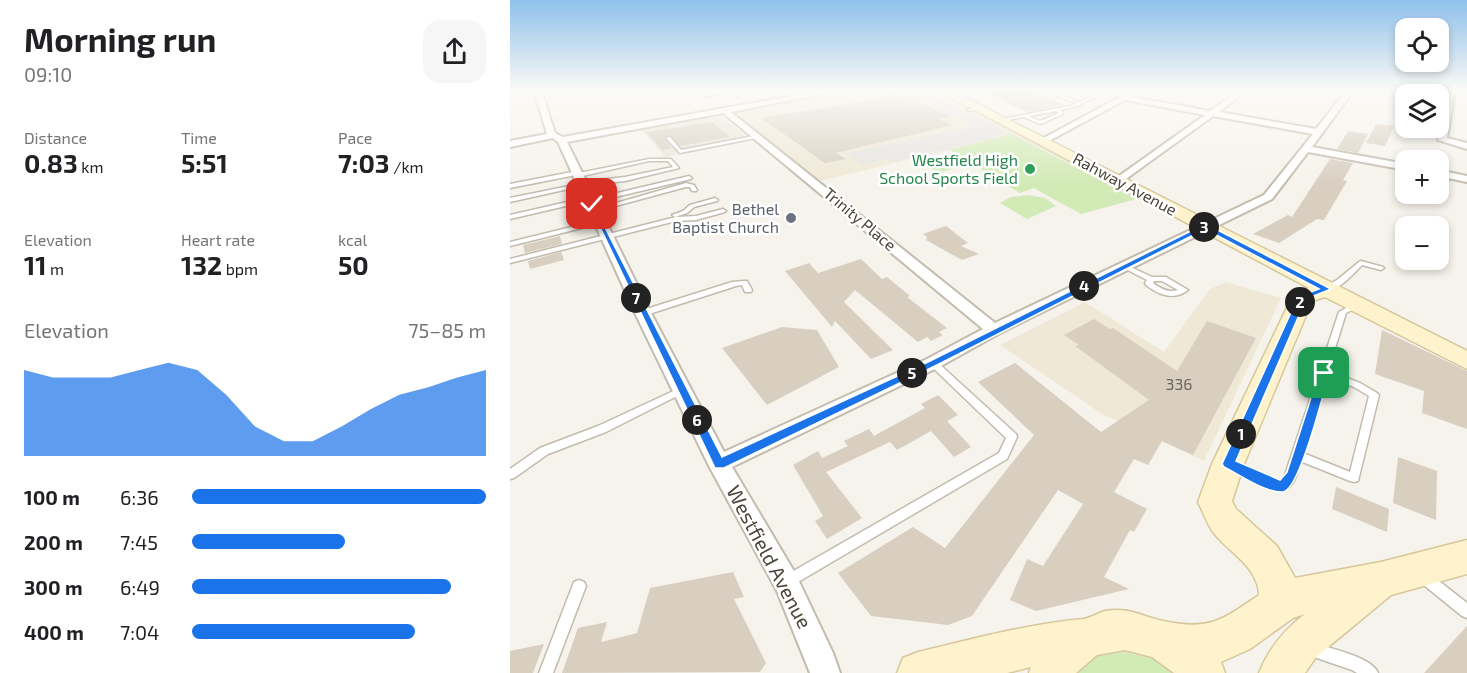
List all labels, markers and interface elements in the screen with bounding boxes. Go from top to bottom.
map controls [1395,18,1449,270]
button: locate [1395,18,1449,72]
text: Morning run [24,19,216,59]
button: share [423,20,486,83]
text: 09:10 [24,62,72,86]
button: layers [1395,84,1449,138]
text: Distance [24,128,87,147]
text: Time [181,128,217,147]
text: Pace [338,128,372,147]
text: 0.83 [24,147,78,178]
text: 5:51 [181,147,228,178]
text: 7:03 [338,147,390,178]
street label: Rahway Avenue [1070,148,1180,219]
place label: Westfield High School Sports Field [879,150,1018,187]
button: + [1395,150,1449,204]
text: km [78,157,103,176]
text: /km [390,157,424,176]
marker: Westfield High School Sports Field [1023,162,1037,176]
pin [566,178,617,229]
street label: Trinity Place [820,183,900,254]
icon: check [575,187,608,220]
place label: Bethel Baptist Church [672,199,779,236]
marker: Bethel Baptist Church [784,211,798,225]
pin: 3 [1189,212,1219,242]
button: − [1395,216,1449,270]
text: 3 [1199,217,1209,236]
text: Elevation [24,230,92,249]
text: Heart rate [181,230,255,249]
text: kcal [338,230,367,249]
text: 11 [24,249,46,280]
text: 132 [181,249,222,280]
text: 50 [338,249,369,280]
text: m [46,259,64,278]
text: bpm [222,259,258,278]
pin: 4 [1069,271,1099,301]
text: 4 [1079,276,1089,295]
pin: 7 [621,283,651,313]
pin: 2 [1285,287,1315,317]
text: 7 [632,288,640,307]
text: 2 [1295,292,1305,311]
text: Elevation [24,318,109,342]
text: 75–85 m [408,318,486,342]
pin [1298,347,1349,398]
icon: arrive [1307,356,1340,389]
pin: 5 [897,358,927,388]
text: 5 [908,363,916,382]
house number: 336 [1166,374,1192,393]
pin: 6 [682,405,712,435]
text: 6 [692,410,702,429]
pin: 1 [1226,419,1256,449]
text: 1 [1238,424,1244,443]
street label: Westfield Avenue [722,481,818,632]
text: 100 m [24,485,80,509]
text: 6:36 [120,485,159,509]
text: 200 m [24,530,83,554]
text: 7:45 [120,530,158,554]
text: 300 m [24,575,83,599]
text: 6:49 [120,575,160,599]
text: 400 m [24,620,84,644]
text: 7:04 [120,620,159,644]

